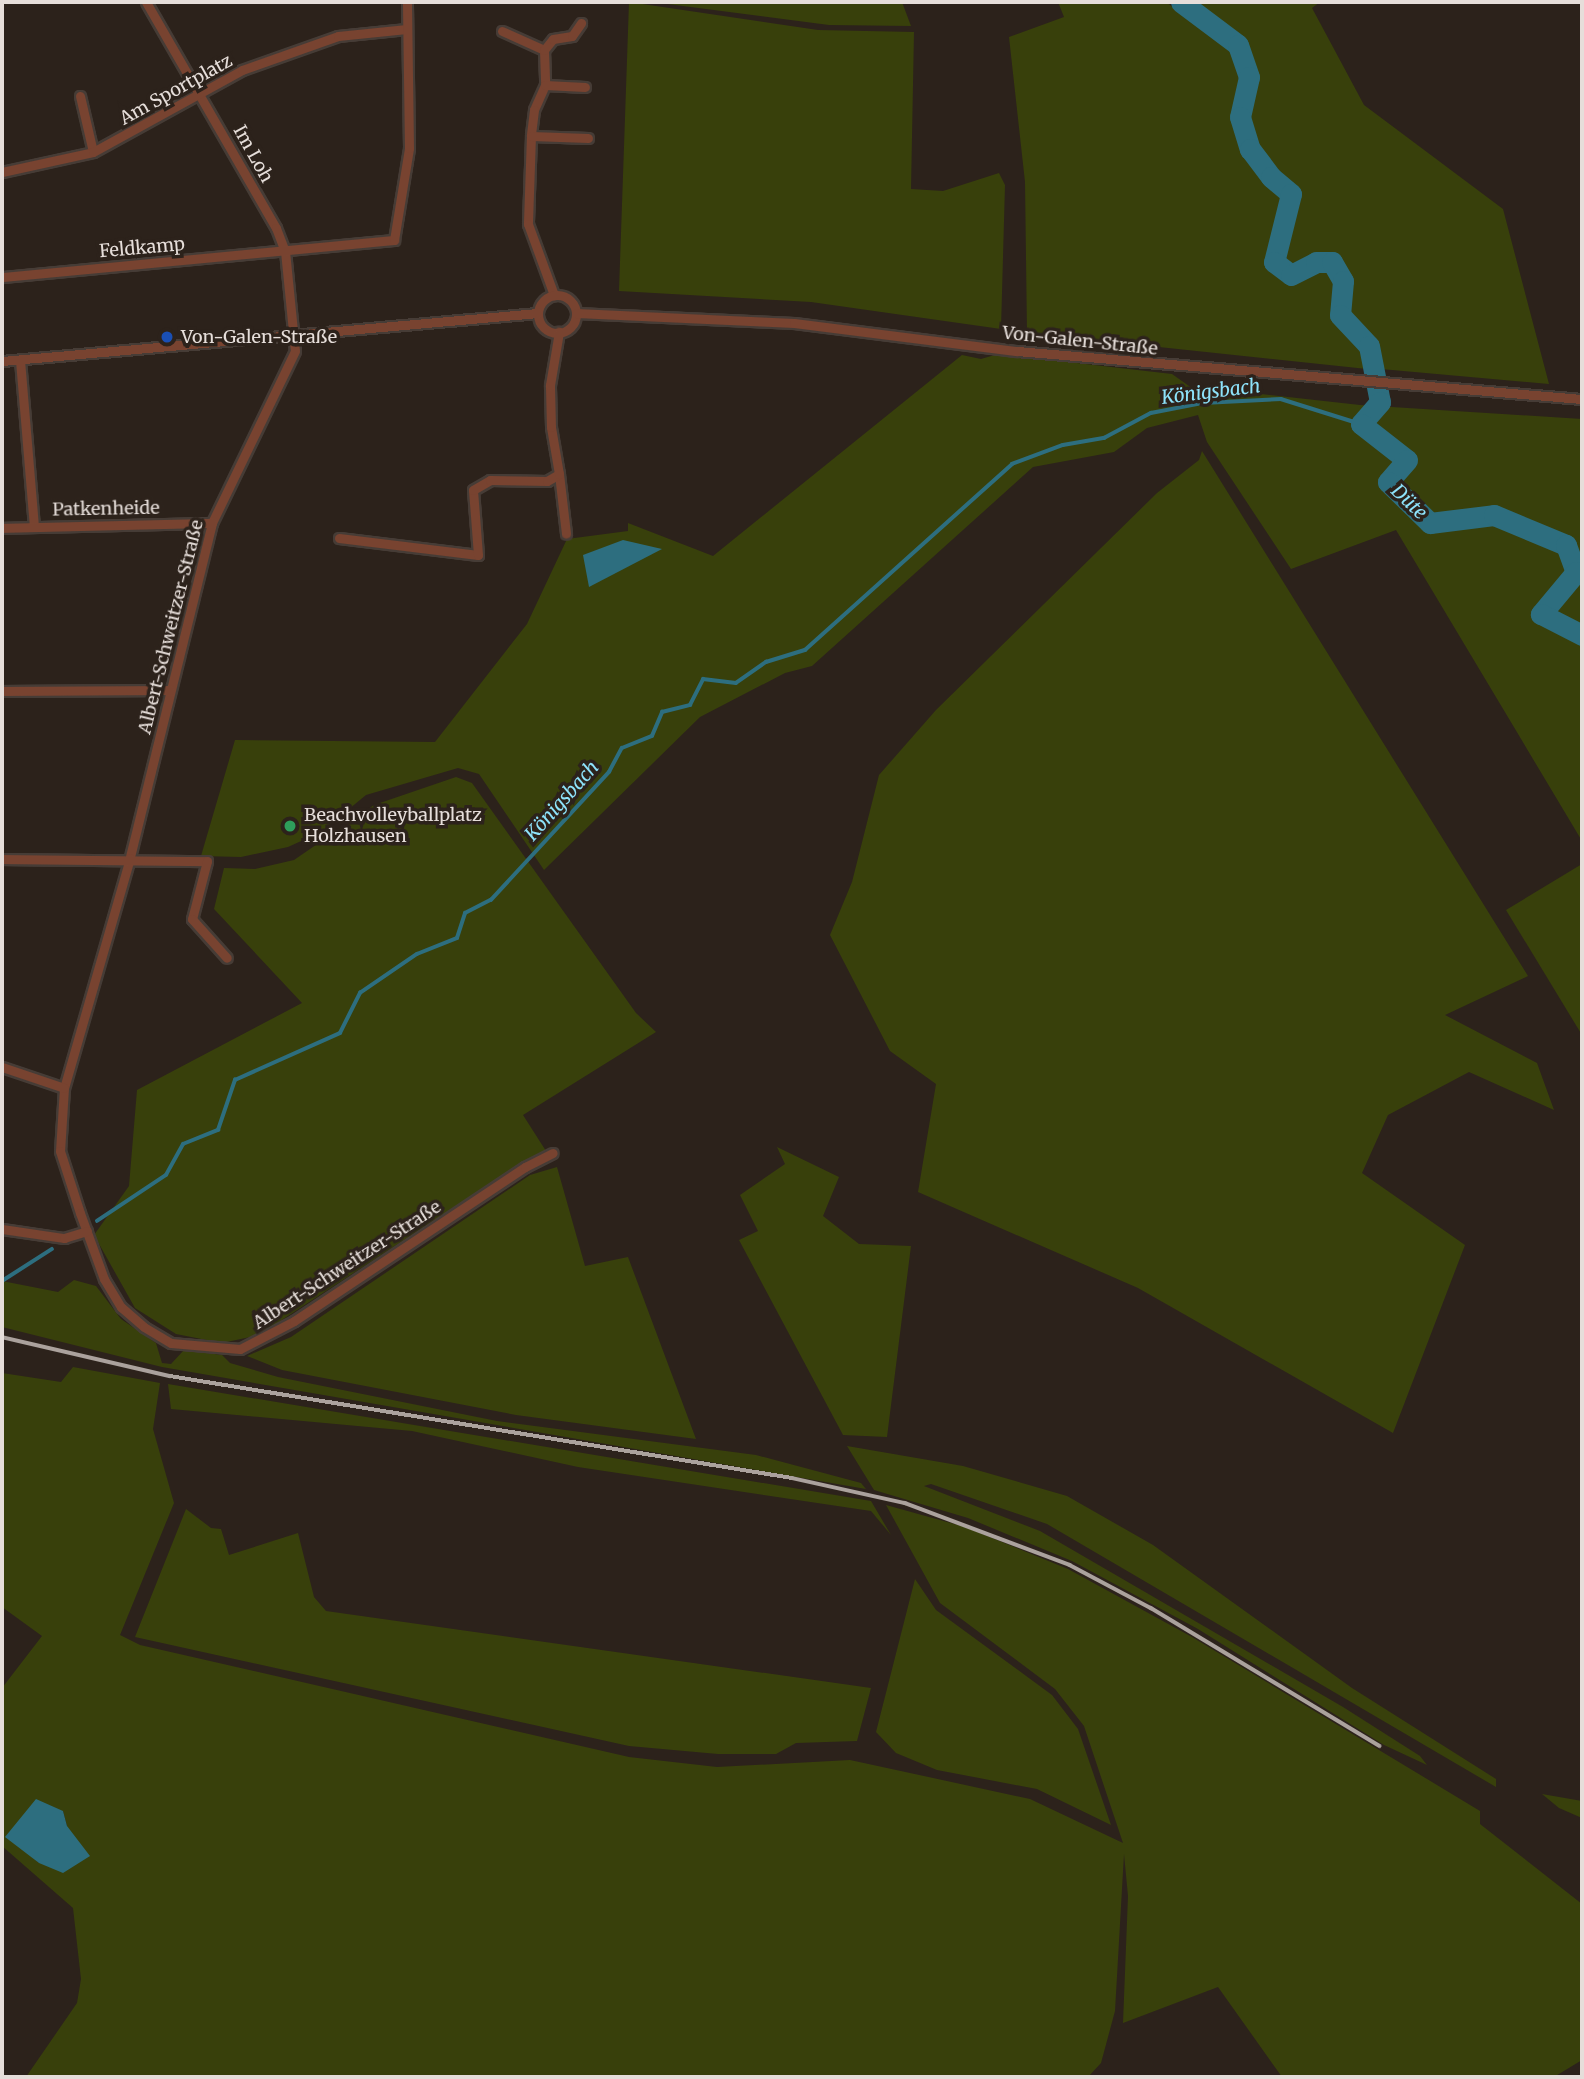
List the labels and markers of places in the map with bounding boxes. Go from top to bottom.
place label: Von-Galen-Straße [181,326,337,348]
marker: Von-Galen-Straße [159,329,175,345]
place label: Beachvolleyballplatz Holzhausen [304,805,482,848]
marker: Beachvolleyballplatz Holzhausen [282,818,298,834]

